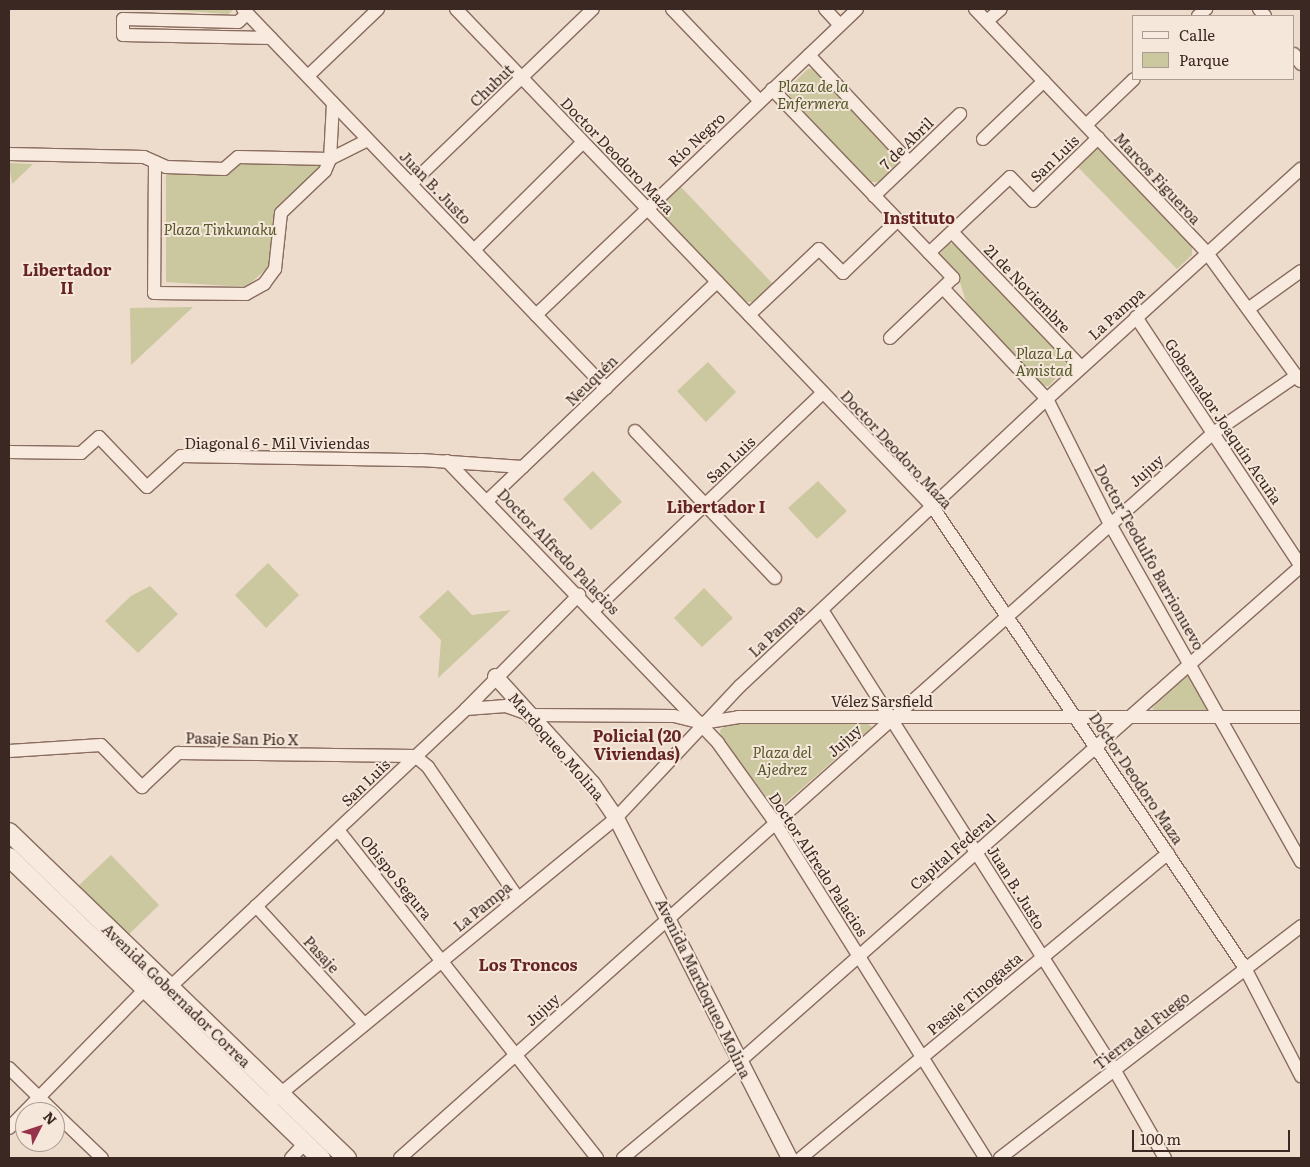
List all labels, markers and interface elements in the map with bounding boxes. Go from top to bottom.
legend [1132,15,1295,80]
text: Calle [1179,23,1215,46]
text: Parque [1179,48,1229,71]
street label: Chubut [466,60,516,110]
park label: Plaza de la Enfermera [777,76,849,111]
street label: Doctor Deodoro Maza [558,93,678,217]
street label: Río Negro [664,108,728,170]
street label: 7 de Abril [876,113,936,173]
street label: Marcos Figueroa [1111,128,1205,228]
street label: San Luis [1026,131,1082,185]
street label: Juan B. Justo [397,147,475,227]
district label: Instituto [883,207,955,227]
park label: Plaza Tinkunaku [163,220,277,238]
street label: 21 de Noviembre [981,240,1075,336]
district label: Libertador II [23,259,111,297]
street label: La Pampa [1084,283,1148,343]
street label: Gobernador Joaquín Acuña [1162,335,1286,507]
park label: Plaza La Amistad [1015,343,1073,378]
street label: Neuquén [561,351,621,409]
street label: Doctor Deodoro Maza [838,386,956,512]
street label: San Luis [702,432,758,486]
street label: Diagonal 6 - Mil Viviendas [184,434,370,452]
street label: Jujuy [1125,450,1167,490]
street label: Doctor Teodulfo Barrionuevo [1091,461,1209,653]
street label: Doctor Alfredo Palacios [494,484,624,618]
district label: Libertador I [667,496,765,516]
street label: La Pampa [745,600,807,660]
street label: Mardoqueo Molina [505,689,609,803]
street label: Vélez Sarsfield [831,692,933,710]
street label: Doctor Deodoro Maza [1086,709,1188,847]
street label: Jujuy [823,720,865,760]
district label: Policial (20 Viviendas) [593,725,681,763]
street label: Pasaje San Pio X [185,728,299,748]
park label: Plaza del Ajedrez [752,742,812,777]
street label: San Luis [337,755,393,809]
street label: Doctor Alfredo Palacios [766,789,872,939]
street label: Capital Federal [906,809,998,893]
street label: Obispo Segura [358,831,436,923]
street label: Juan B. Justo [984,842,1050,932]
street label: La Pampa [449,877,515,935]
street label: Avenida Mardoqueo Molina [653,895,755,1081]
street label: Avenida Gobernador Correa [99,919,255,1071]
street label: Pasaje [300,932,344,976]
street label: Pasaje Tinogasta [923,948,1025,1038]
district label: Los Troncos [478,954,578,974]
street label: Tierra del Fuego [1090,987,1192,1073]
street label: Jujuy [521,989,563,1029]
north arrow [15,1102,65,1152]
text: N [39,1107,62,1129]
scale bar [1135,1120,1292,1152]
text: 100 m [1140,1127,1181,1150]

